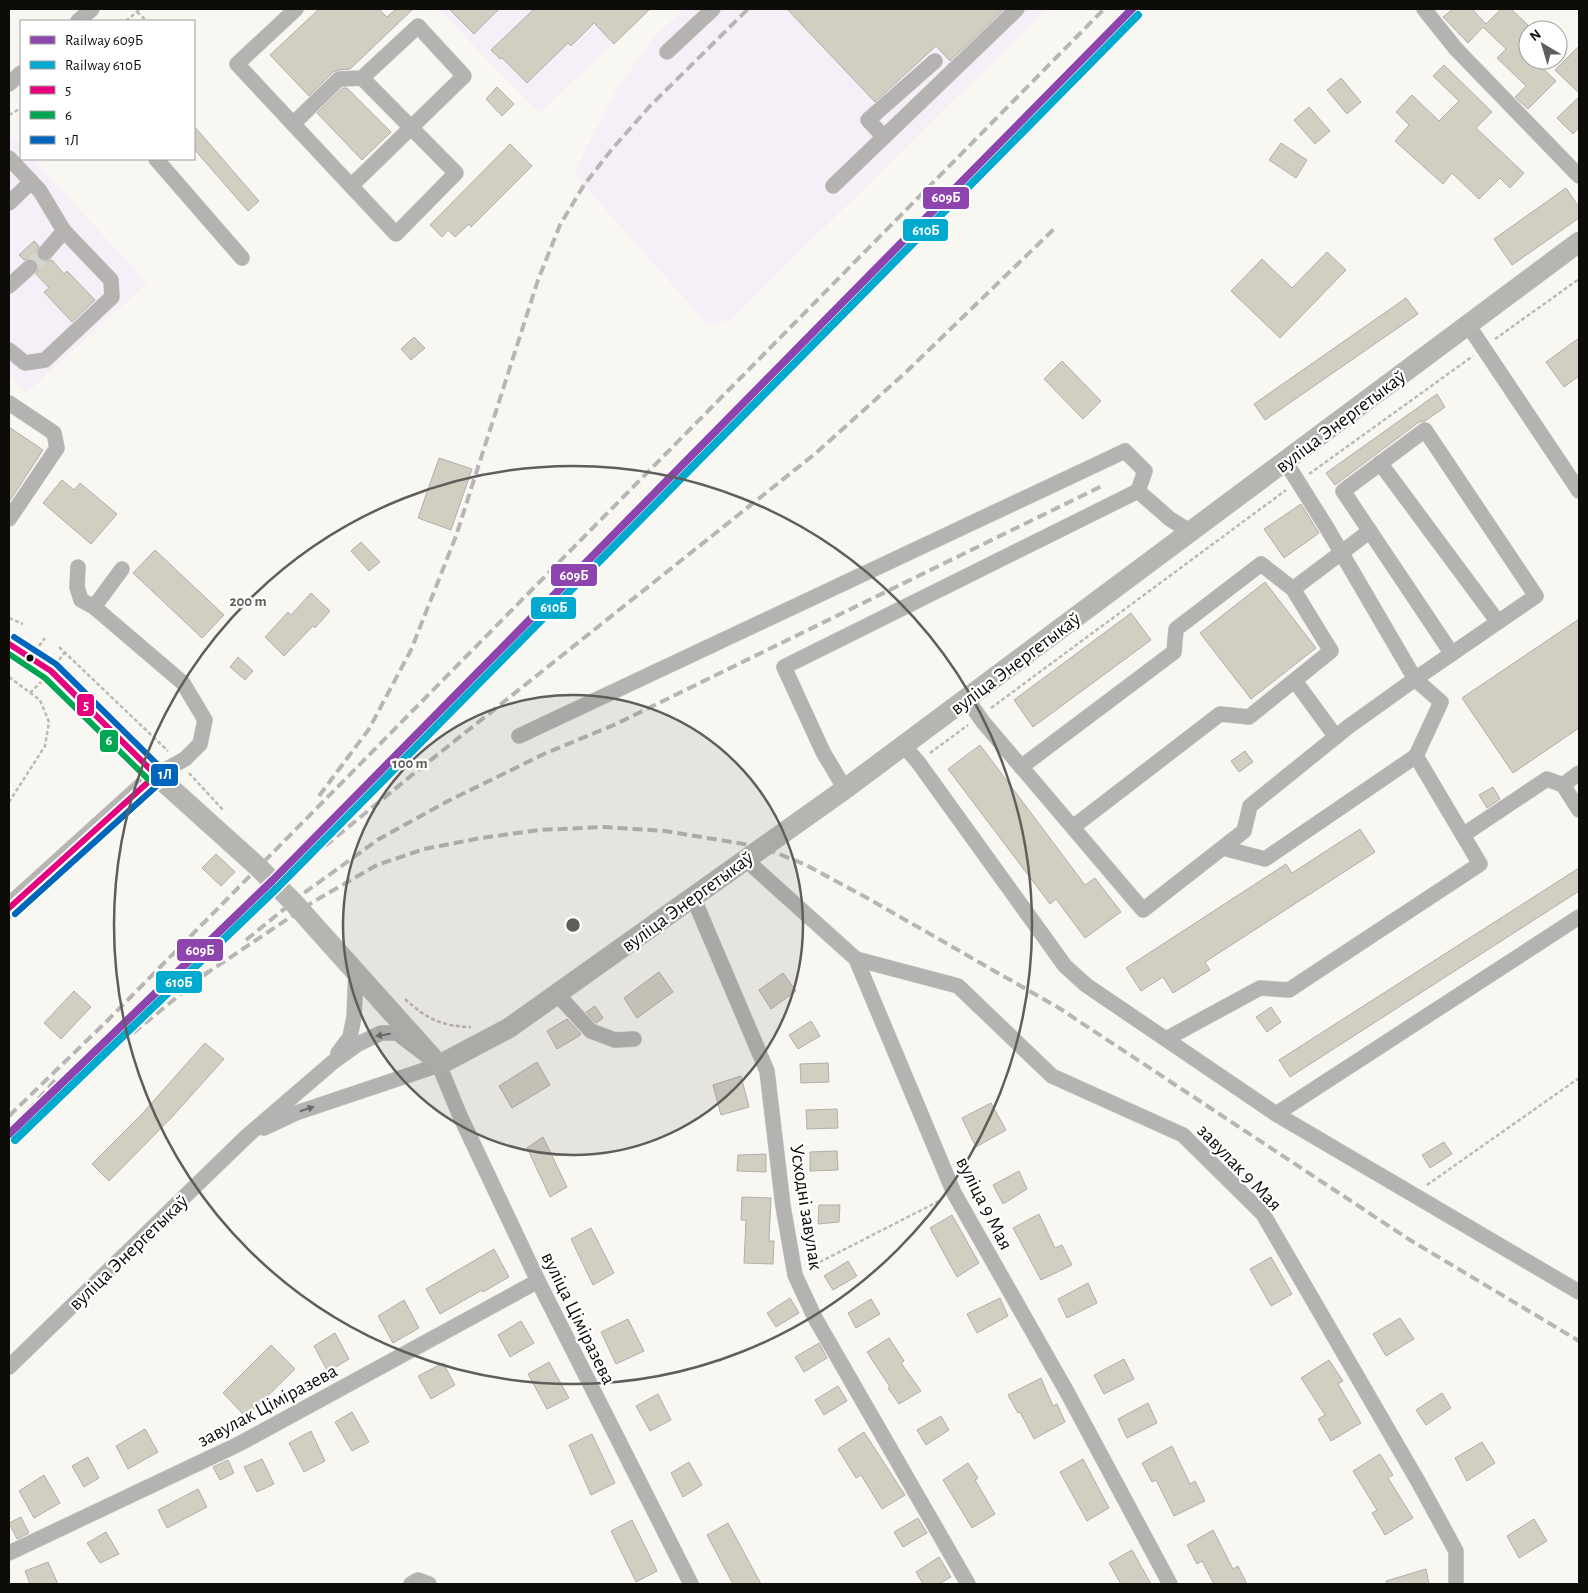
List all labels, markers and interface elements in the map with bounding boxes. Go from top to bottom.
legend [20,20,195,160]
north arrow [1518,20,1568,70]
text: N [1527,27,1544,44]
text: Railway 609Б [65,33,143,48]
text: Railway 610Б [65,58,141,73]
text: 5 [65,83,71,98]
text: 6 [65,108,72,123]
text: 1Л [65,133,79,148]
line badge: 609Б [922,186,970,210]
text: 609Б [931,191,961,205]
line badge: 610Б [902,218,949,242]
text: 610Б [912,224,940,238]
street label: вуліца Энергетыкаў [1272,366,1410,477]
line badge: 609Б [550,563,598,587]
text: 609Б [559,569,589,583]
text: 200 m [229,594,267,609]
line badge: 610Б [530,596,577,620]
text: 610Б [540,601,568,615]
street label: вуліца Энергетыкаў [947,608,1085,719]
unlabelled marker [25,653,35,663]
line badge: 5 [76,693,95,717]
text: 5 [83,699,89,713]
line badge: 6 [99,729,119,753]
text: 6 [106,734,113,748]
text: 100 m [392,756,428,771]
line badge: 1Л [150,763,179,787]
text: 1Л [158,768,172,782]
street label: вуліца Энергетыкаў [618,847,757,956]
centre of rings [564,916,582,934]
line badge: 609Б [176,938,224,962]
text: 609Б [185,944,215,958]
line badge: 610Б [155,970,203,994]
text: 610Б [165,976,193,990]
one-way arrow [375,1031,391,1039]
one-way arrow [300,1105,315,1112]
street label: завулак 9 Мая [1193,1120,1285,1215]
street label: Усходні завулак [786,1143,826,1271]
street label: вуліца 9 Мая [952,1154,1016,1253]
street label: вуліца Энергетыкаў [65,1191,192,1314]
street label: вуліца Ціміразева [537,1249,619,1388]
street label: завулак Ціміразева [194,1361,341,1451]

